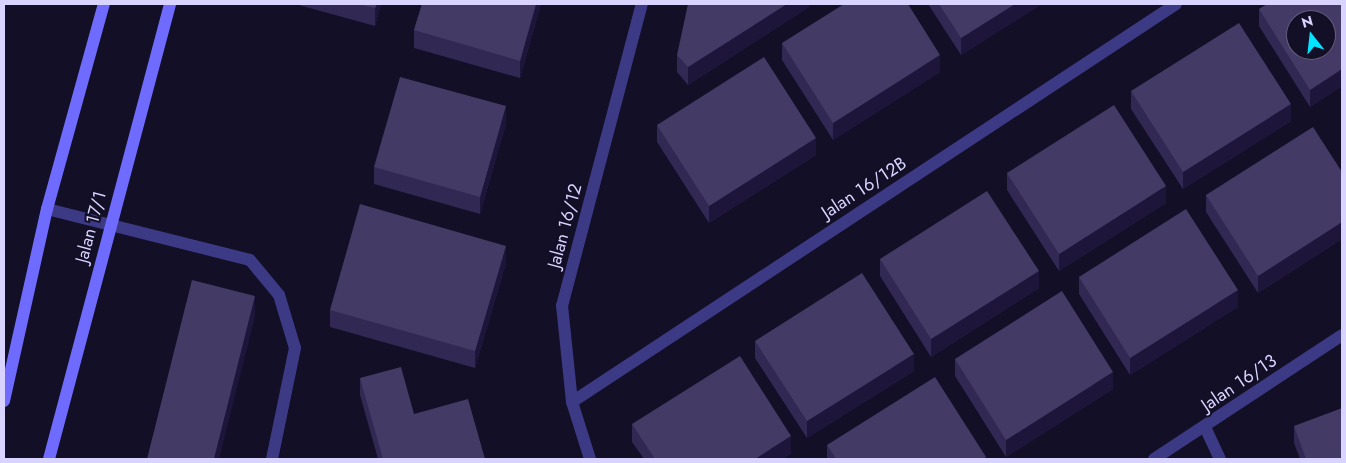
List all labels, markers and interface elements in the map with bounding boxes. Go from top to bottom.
north arrow [1286,10,1336,60]
text: N [1299,10,1315,33]
street label: Jalan 16/12B [818,153,910,223]
street label: Jalan 16/12 [543,181,587,271]
street label: Jalan 17/1 [71,189,111,265]
street label: Jalan 16/13 [1197,350,1281,416]

